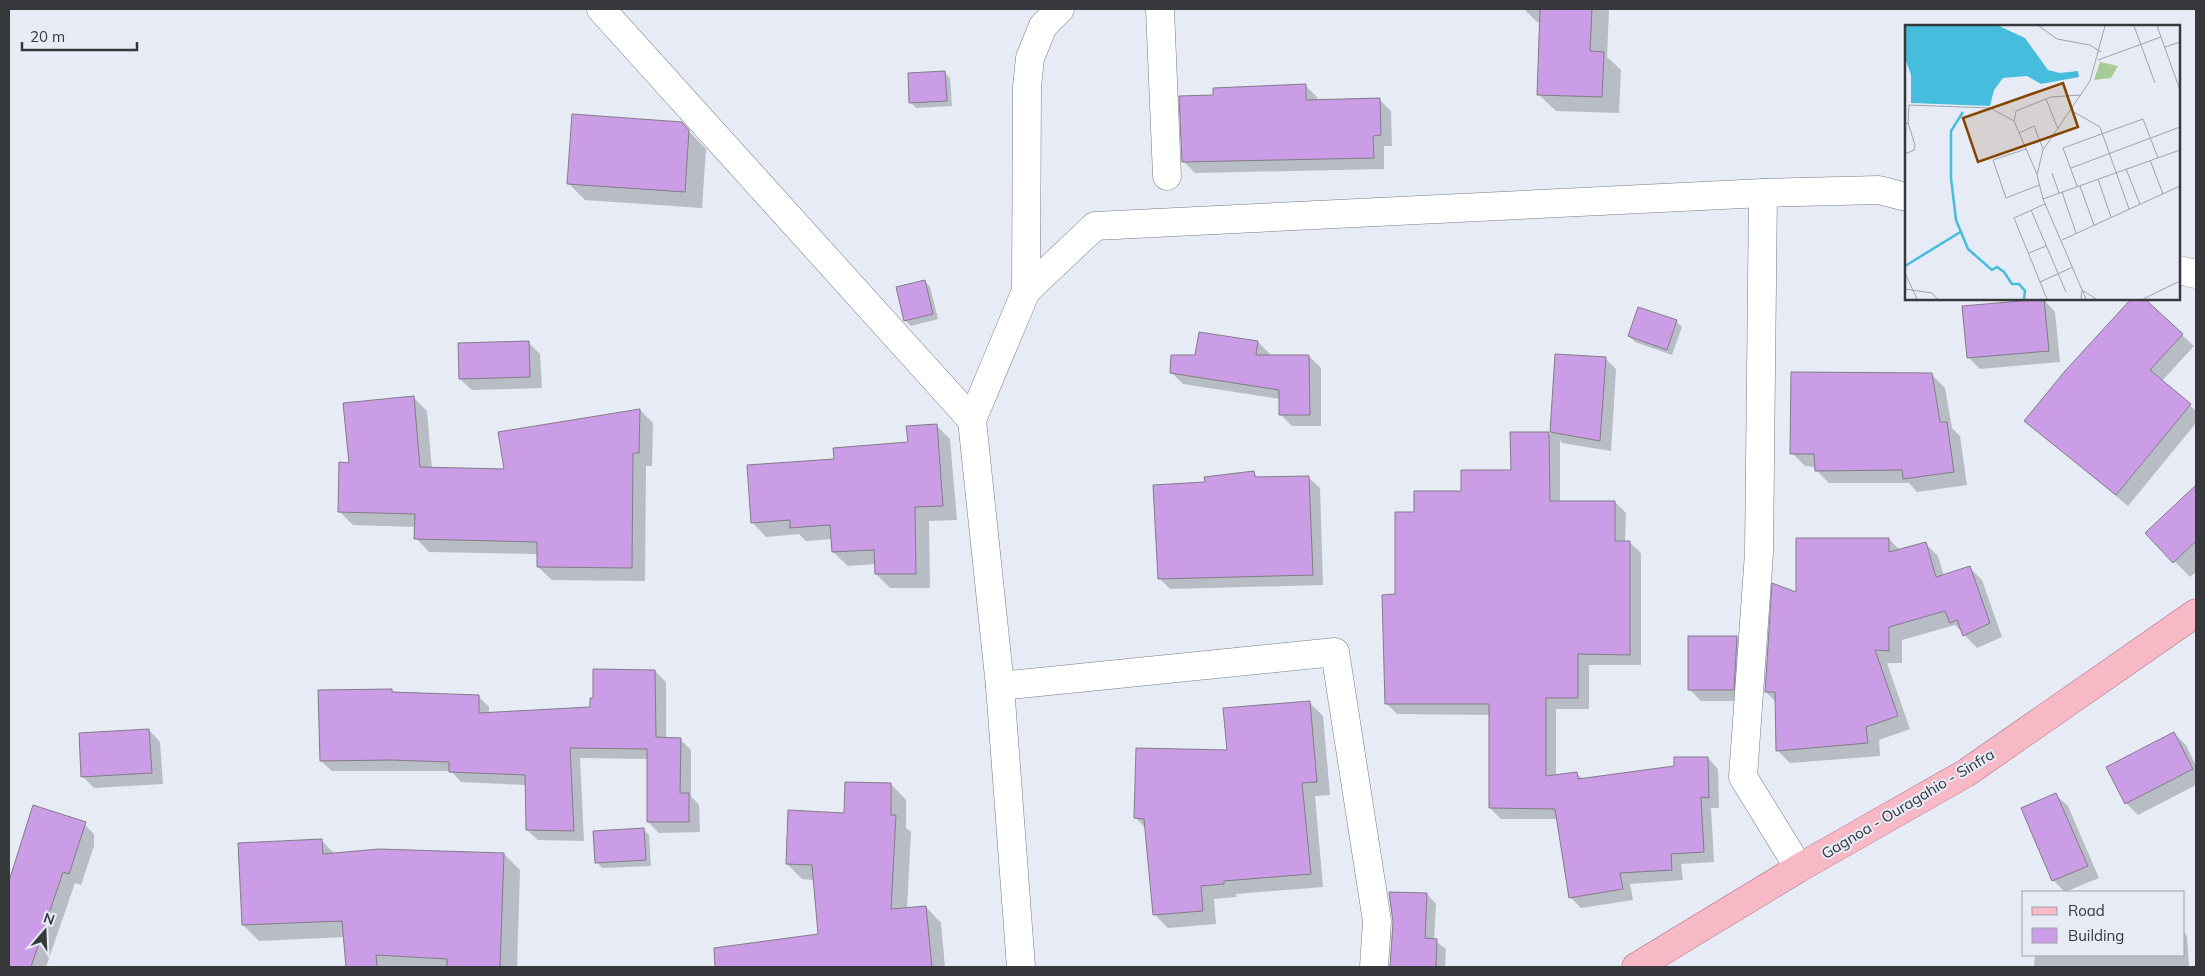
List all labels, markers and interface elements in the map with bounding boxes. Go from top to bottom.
scale bar [22,20,138,52]
inset map [1905,25,2180,300]
text: 20 m [30,27,65,46]
street label: Gagnoa - Ouragahio - Sinfra [1818,744,1998,863]
legend [2022,891,2185,956]
text: Road [2068,901,2105,920]
north arrow [20,906,70,956]
text: N [41,908,57,929]
text: Building [2068,926,2124,945]

